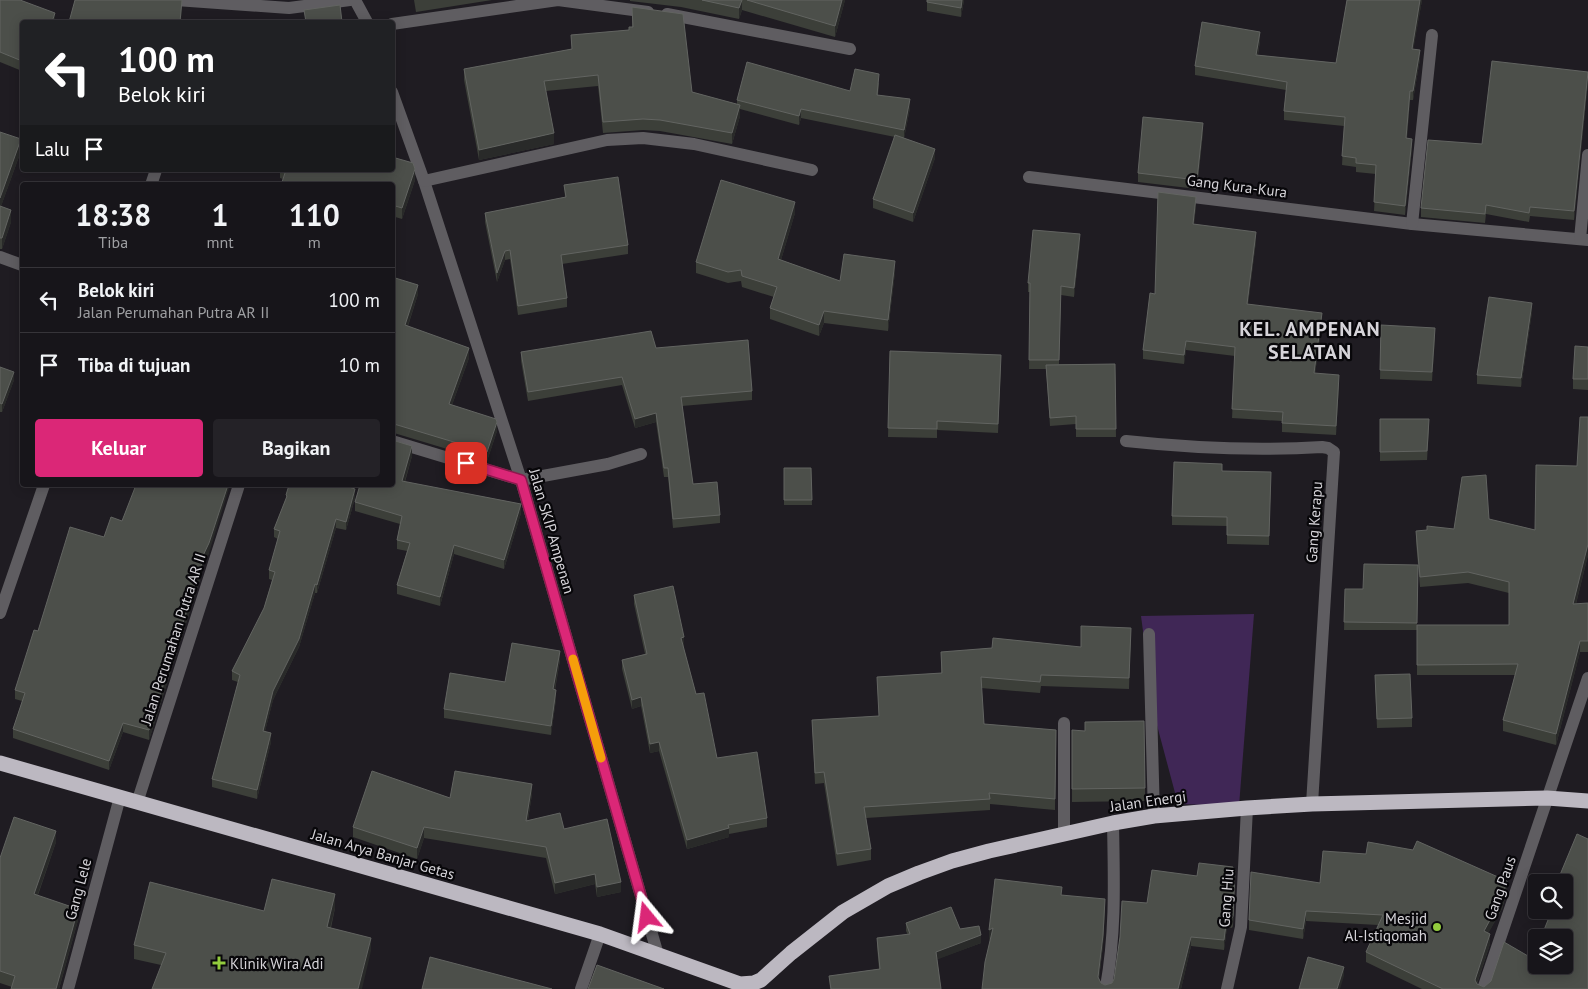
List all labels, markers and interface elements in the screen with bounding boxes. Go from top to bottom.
text: 100 m [118,36,215,82]
icon: left [35,40,100,105]
text: Belok kiri [118,80,206,108]
icon: arrive [80,135,108,163]
text: Lalu [35,137,70,161]
street label: Gang Kura-Kura [1186,170,1288,202]
text: 18:38 [75,195,151,234]
text: 1 [212,195,229,234]
text: 110 [289,195,340,234]
text: Tiba [98,232,128,252]
text: mnt [206,232,234,252]
text: m [308,232,321,252]
text: Belok kiri [78,278,154,302]
icon: left [35,286,63,314]
text: 100 m [328,288,380,312]
text: Jalan Perumahan Putra AR II [78,302,269,322]
district label: KEL. AMPENAN SELATAN [1239,316,1381,365]
icon: arrive [35,351,63,379]
text: Tiba di tujuan [78,353,190,377]
text: 10 m [339,353,380,377]
button: Keluar [35,419,203,477]
button: Bagikan [213,419,380,477]
pin [445,442,487,484]
icon: arrive [452,449,480,477]
street label: Jalan SKIP Ampenan [525,465,579,596]
street label: Gang Kerapu [1302,481,1326,563]
street label: Jalan Perumahan Putra AR II [136,551,210,728]
street label: Jalan Energi [1108,786,1187,816]
street label: Jalan Arya Banjar Getas [308,824,457,884]
street label: Gang Paus [1480,853,1520,923]
street label: Gang Lele [61,856,95,922]
street label: Gang Hiu [1214,868,1238,928]
map controls [1528,874,1573,974]
button: search [1528,874,1573,919]
position arrow [620,890,672,942]
place label: Mesjid Al-Istiqomah [1345,909,1427,945]
marker: Mesjid Al-Istiqomah [1431,921,1443,933]
button: layers [1528,929,1573,974]
place label: Klinik Wira Adi [230,954,324,973]
marker: Klinik Wira Adi [212,956,226,970]

